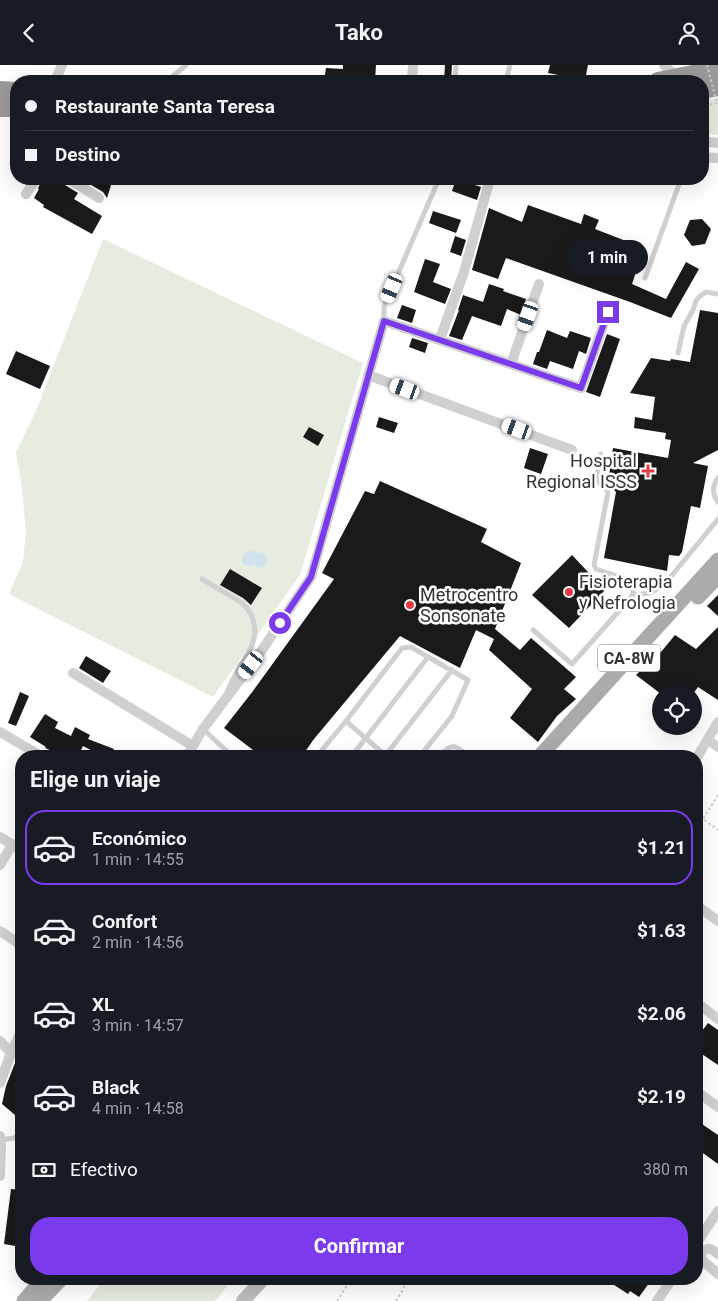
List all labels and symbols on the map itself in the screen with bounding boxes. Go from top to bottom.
callout: 1 min [567,239,649,275]
car [379,271,404,305]
car [516,299,539,333]
route end [597,301,619,323]
car [388,377,421,401]
car [500,417,533,441]
place label: Hospital Regional ISSS [526,450,637,492]
marker: Hospital Regional ISSS [641,464,655,478]
place label: Fisioterapia y Nefrologia [579,571,676,613]
place label: Metrocentro Sonsonate [420,584,518,626]
marker: Fisioterapia y Nefrologia [563,586,575,598]
marker: Metrocentro Sonsonate [404,599,416,611]
route start [269,612,291,634]
road number: CA-8W [598,645,660,671]
car [235,649,266,681]

